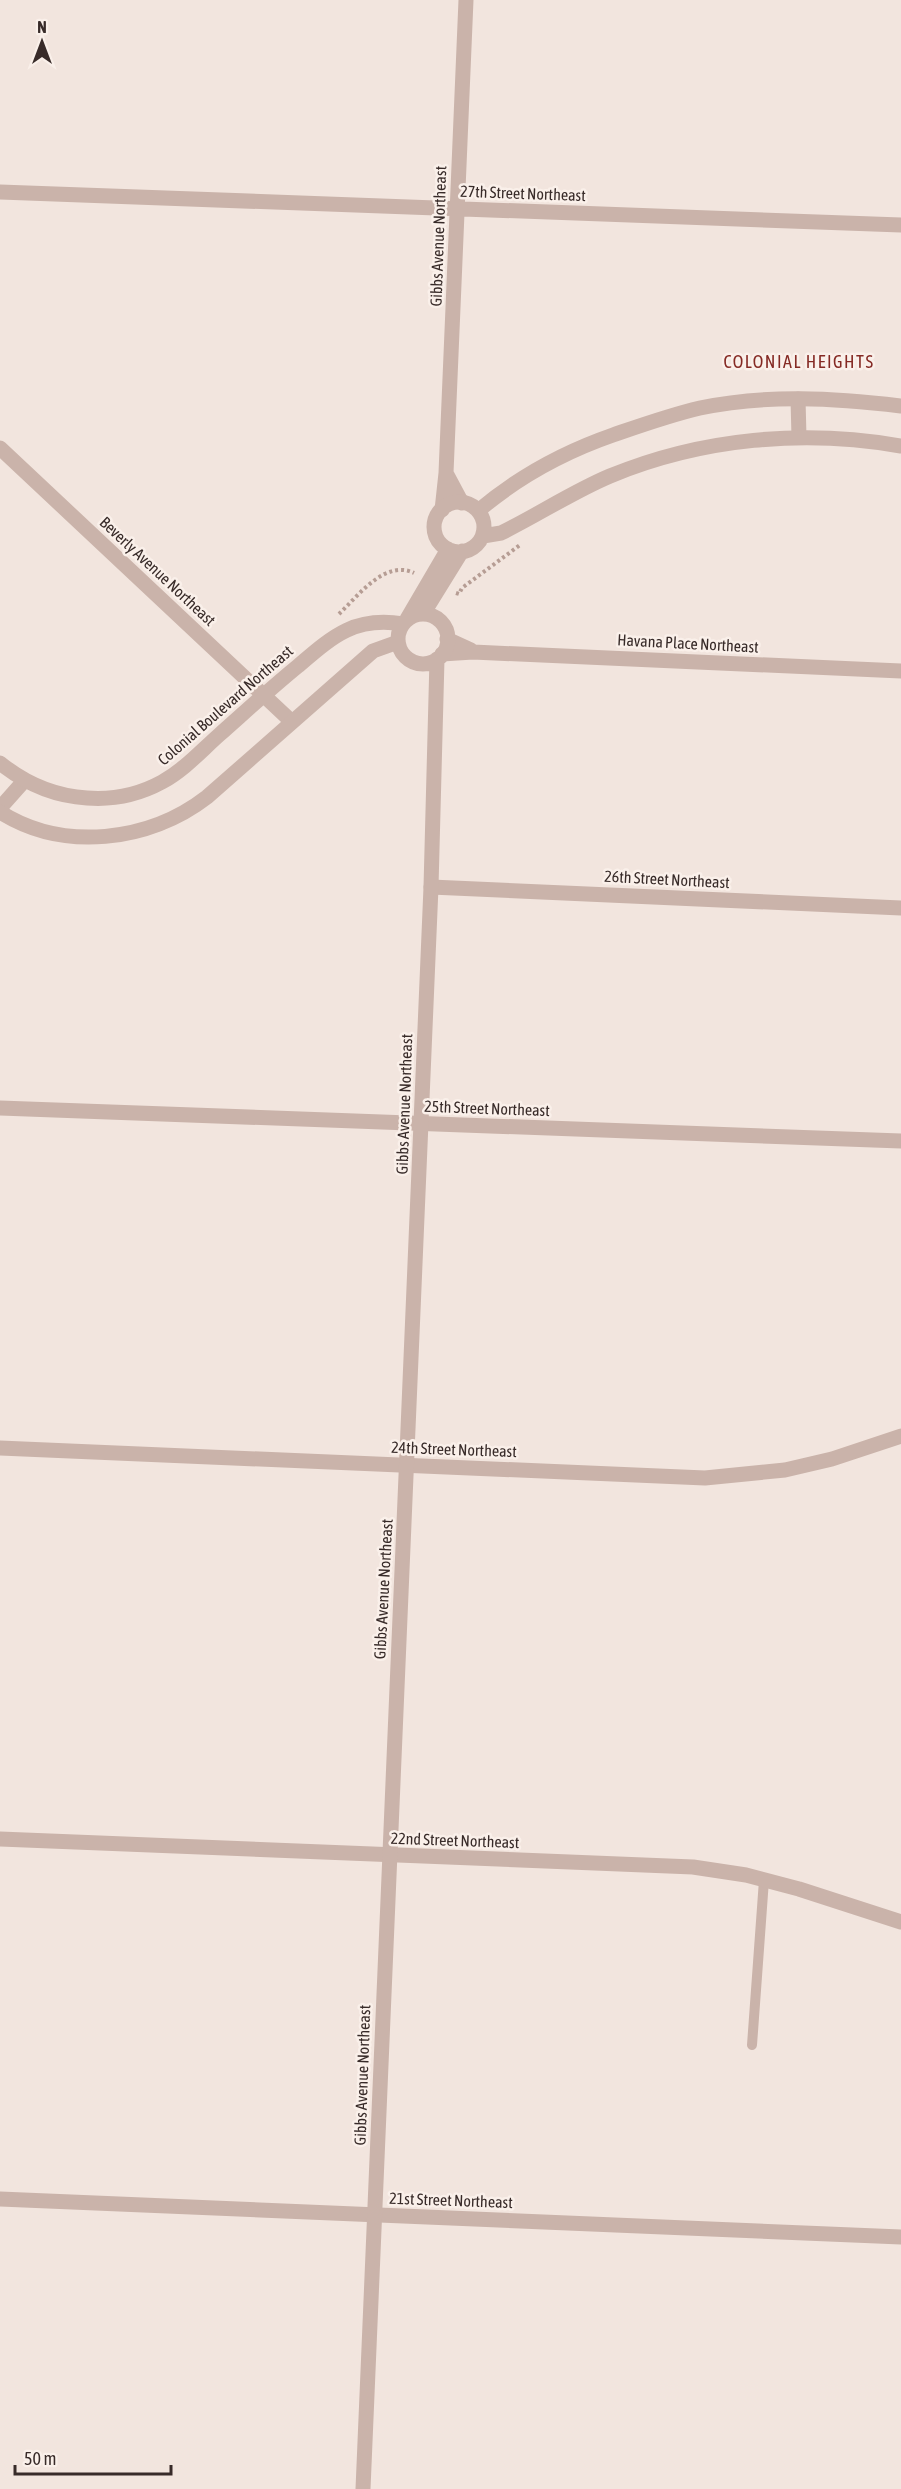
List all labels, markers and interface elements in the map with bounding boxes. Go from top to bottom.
north arrow [12,12,72,72]
text: N [37,18,47,36]
street label: Gibbs Avenue Northeast [427,165,449,307]
street label: 27th Street Northeast [460,182,587,204]
district label: COLONIAL HEIGHTS [723,351,875,372]
street label: Beverly Avenue Northeast [96,513,220,630]
street label: Havana Place Northeast [617,630,760,656]
street label: Colonial Boulevard Northeast [154,641,296,769]
street label: 26th Street Northeast [604,867,731,891]
street label: Gibbs Avenue Northeast [393,1033,415,1175]
street label: 25th Street Northeast [424,1097,551,1119]
street label: 24th Street Northeast [391,1438,518,1460]
street label: Gibbs Avenue Northeast [370,1518,396,1660]
street label: 22nd Street Northeast [390,1829,520,1851]
street label: Gibbs Avenue Northeast [351,2004,373,2146]
street label: 21st Street Northeast [389,2189,513,2211]
scale bar [15,2438,171,2476]
text: 50 m [24,2448,56,2469]

